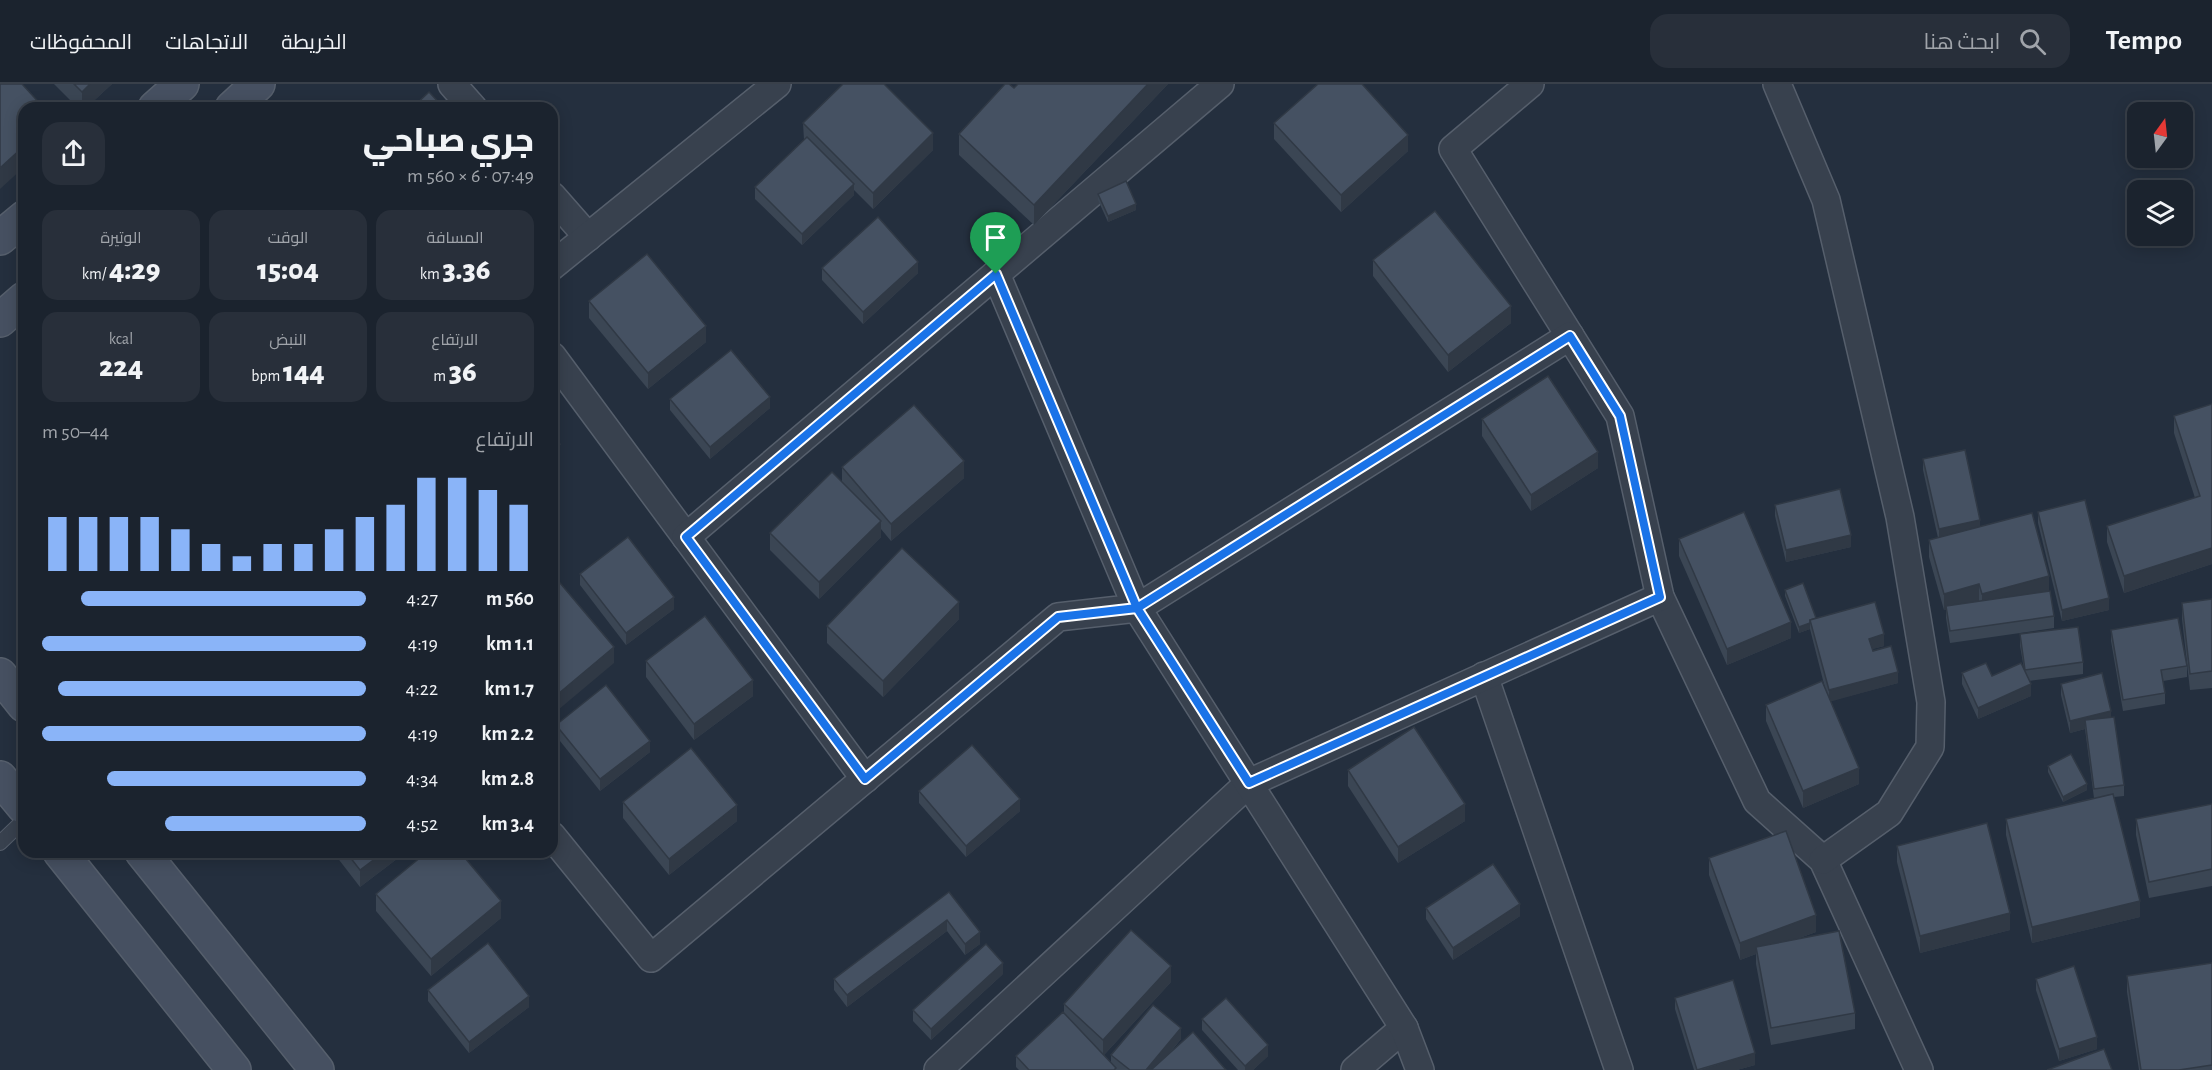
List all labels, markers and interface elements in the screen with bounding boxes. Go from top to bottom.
search box [1650,14,2070,68]
icon: search [2016,25,2049,58]
text: Tempo [2106,27,2182,55]
text: ابحث هنا [1923,31,2001,53]
text: المحفوظات [30,32,132,53]
text: الاتجاهات [165,32,248,53]
text: الخريطة [281,32,347,53]
north arrow [2127,102,2193,168]
map controls [2127,102,2193,246]
button: share [42,122,105,185]
text: جري صباحي [363,125,534,158]
text: 07:49 · 6 × 560 m [407,166,534,186]
button: layers [2127,180,2193,246]
pin [970,212,1021,274]
icon: arrive [979,221,1012,254]
text: الوتيرة [100,230,142,246]
text: الوقت [268,230,308,246]
text: المسافة [427,230,483,246]
text: 4:29 [109,255,160,285]
text: 15:04 [257,255,319,285]
text: 3.36 [442,255,490,285]
text: /km [82,266,109,282]
text: km [420,266,442,282]
text: kcal [109,331,133,347]
text: النبض [269,332,307,348]
text: الارتفاع [432,332,478,348]
text: 224 [99,352,143,382]
text: 144 [283,357,325,387]
text: 36 [449,357,477,387]
text: bpm [251,368,283,384]
text: m [433,368,449,384]
text: 44–50 m [42,422,109,442]
text: الارتفاع [475,430,534,450]
text: 4:27 [406,589,438,609]
text: 560 m [486,589,534,609]
text: 4:19 [408,634,438,654]
text: 1.1 km [486,634,534,654]
text: 4:22 [406,679,438,699]
text: 1.7 km [485,679,534,699]
text: 4:19 [408,724,438,744]
text: 2.2 km [482,724,534,744]
text: 4:34 [406,769,438,789]
text: 2.8 km [481,769,534,789]
text: 4:52 [406,814,438,834]
text: 3.4 km [482,814,534,834]

